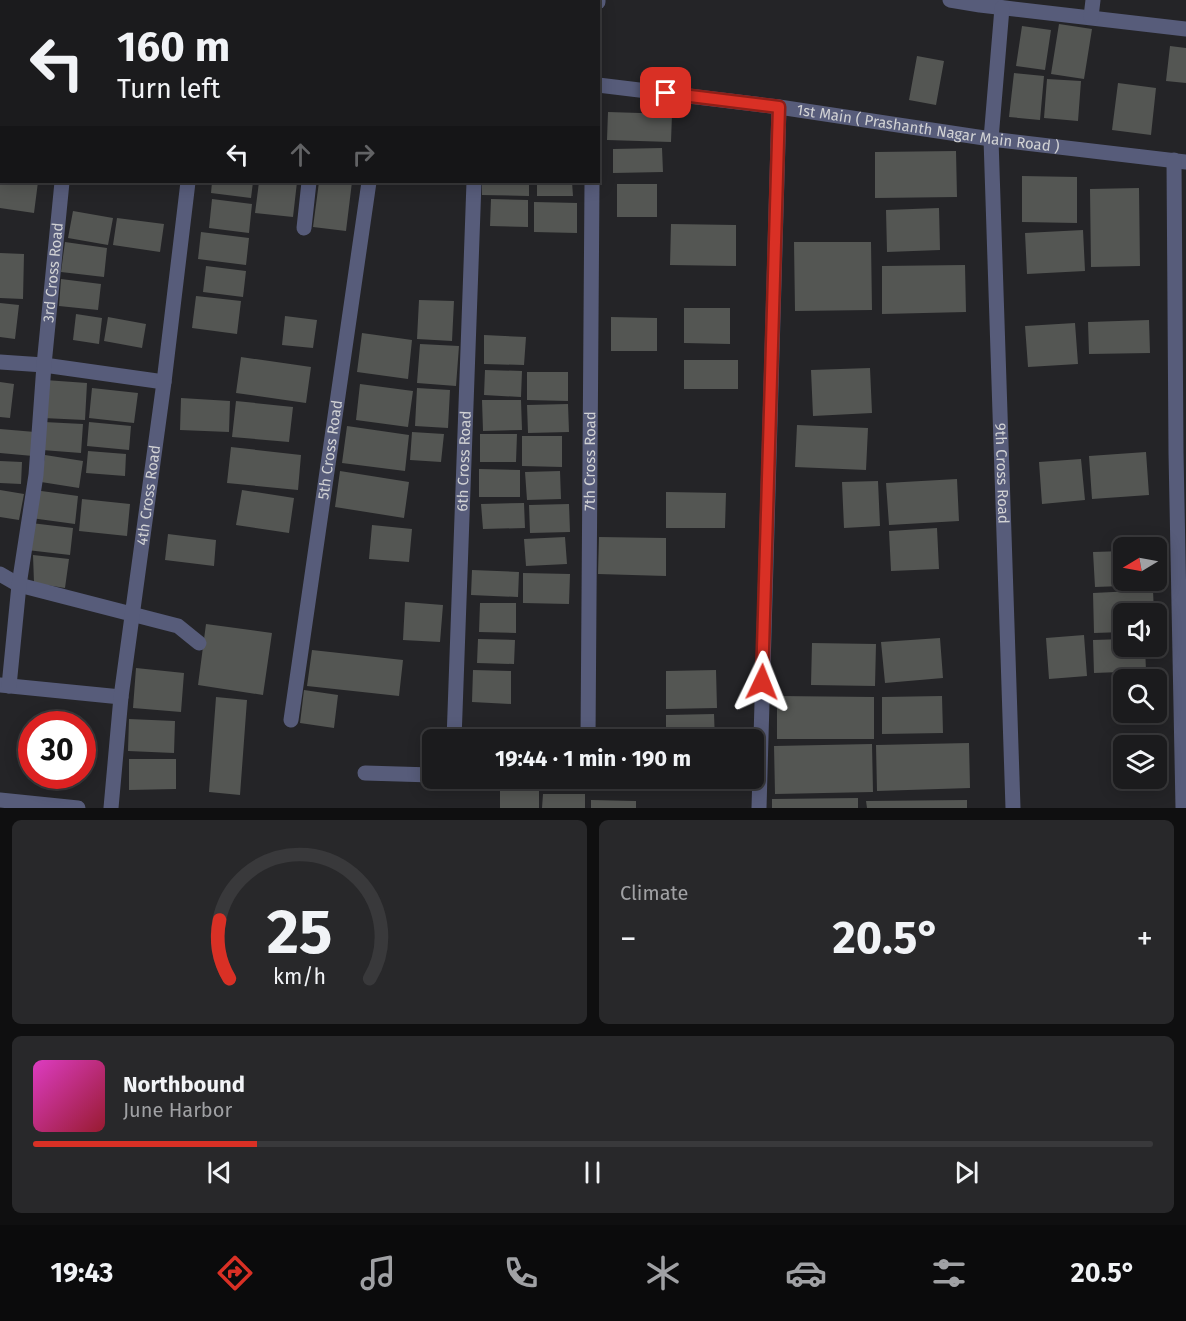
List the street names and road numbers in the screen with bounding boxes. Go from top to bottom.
street label: 1st Main ( Prashanth Nagar Main Road ) [795,101,1061,156]
street label: 3rd Cross Road [39,222,67,323]
street label: 5th Cross Road [314,399,346,501]
street label: 6th Cross Road [453,410,475,512]
street label: 7th Cross Road [581,411,599,511]
street label: 9th Cross Road [991,423,1013,524]
street label: 4th Cross Road [133,444,164,547]

